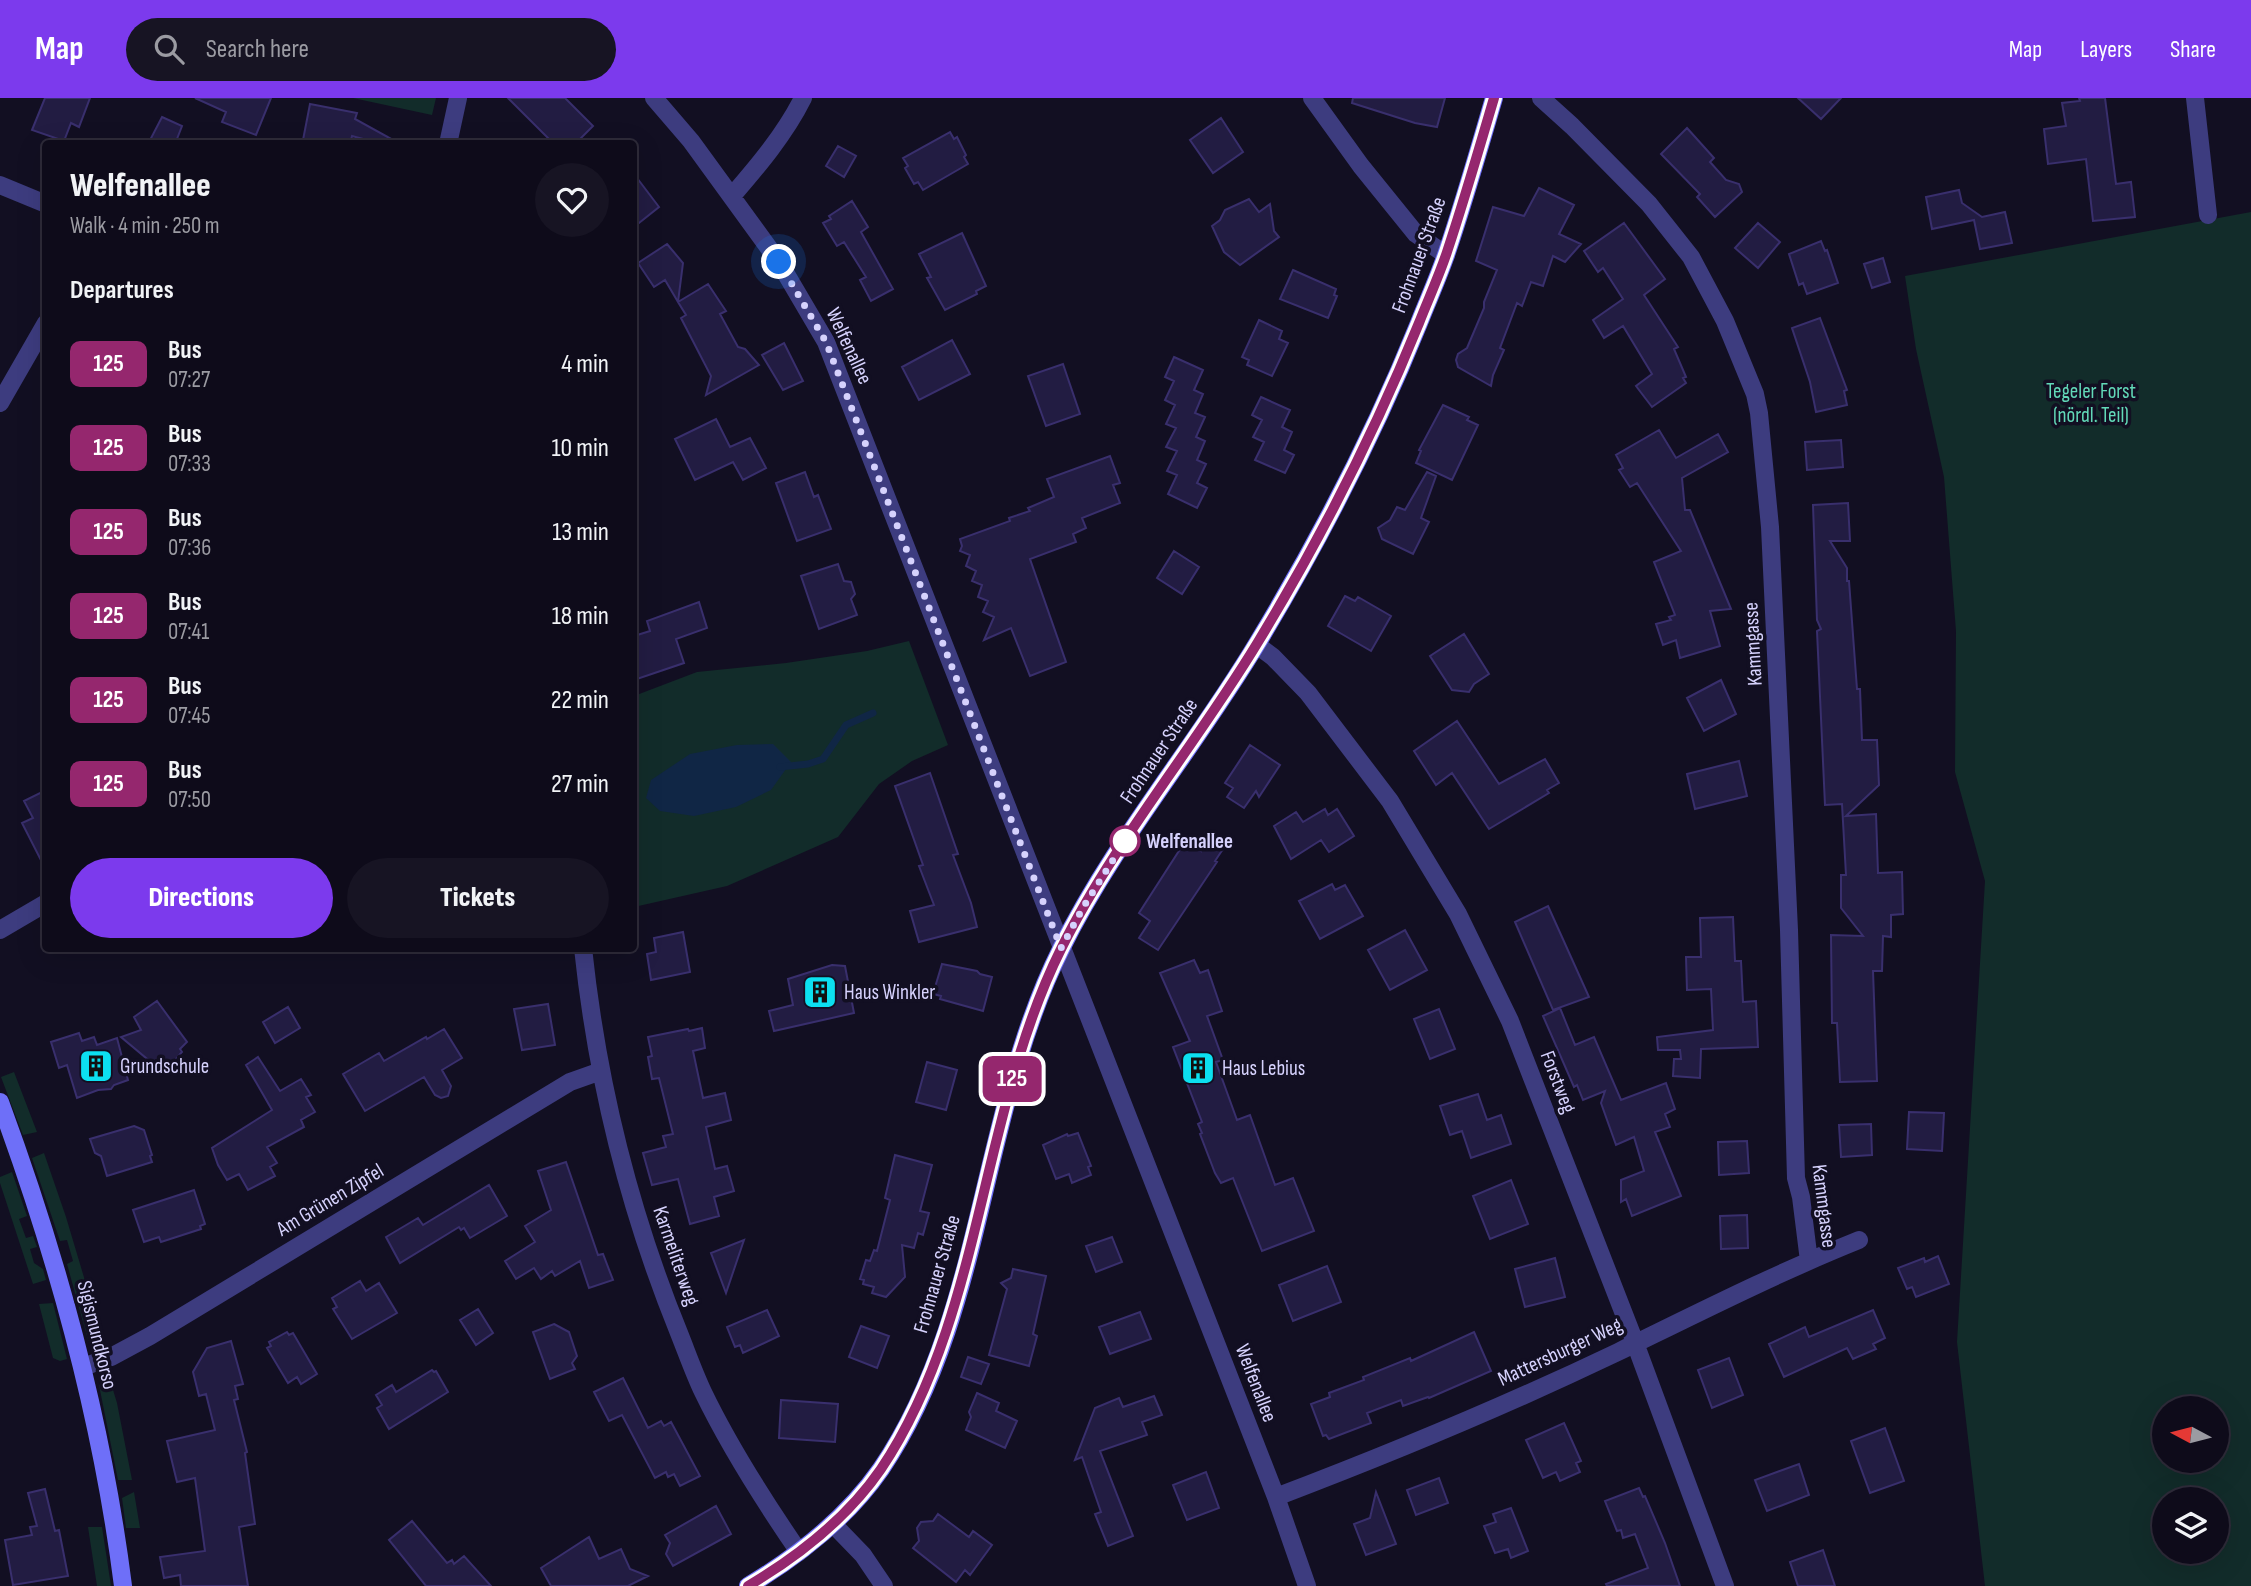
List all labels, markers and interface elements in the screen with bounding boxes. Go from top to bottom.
search box [126,18,616,81]
text: Map [35,29,84,69]
icon: search [150,30,188,68]
text: Search here [206,34,309,65]
text: Map [2009,35,2042,64]
text: Layers [2080,35,2132,64]
text: Share [2170,35,2216,64]
button: heart [535,163,609,237]
text: Welfenallee [70,166,211,206]
street label: Frohnauer Straße [1386,194,1452,316]
text: Walk · 4 min · 250 m [70,212,220,240]
your location [761,244,796,279]
text: Departures [70,275,174,306]
street label: Welfenallee [820,304,878,388]
text: Bus [168,335,202,366]
text: 125 [93,349,124,378]
text: 4 min [561,349,609,380]
text: 07:27 [168,366,210,394]
park label: Tegeler Forst (nördl. Teil) [2046,379,2136,428]
text: Bus [168,419,202,450]
text: 125 [93,433,124,462]
text: 10 min [552,433,609,464]
text: 07:33 [168,450,211,478]
text: Bus [168,503,202,534]
text: 125 [93,517,124,546]
text: 13 min [552,517,609,548]
text: 07:36 [168,534,211,562]
text: Bus [168,587,202,618]
text: 125 [93,601,124,630]
text: 18 min [552,601,609,632]
street label: Kammgasse [1738,601,1768,687]
text: 07:41 [168,618,209,646]
text: Bus [168,671,202,702]
text: 125 [93,685,124,714]
text: 22 min [551,685,609,716]
street label: Frohnauer Straße [1115,694,1203,808]
text: 07:45 [168,702,211,730]
text: Bus [168,755,202,786]
text: 125 [93,769,124,798]
text: 27 min [551,769,609,800]
text: 07:50 [168,786,211,814]
marker: Welfenallee [1110,826,1140,856]
place label: Welfenallee [1146,829,1233,854]
button: Directions [70,858,333,938]
button: Tickets [347,858,609,938]
building icon: Haus Winkler [801,973,839,1011]
place label: Haus Winkler [844,980,935,1005]
building icon: Grundschule [77,1047,115,1085]
street label: Forstweg [1535,1047,1581,1117]
building icon: Haus Lebius [1179,1049,1217,1087]
place label: Grundschule [120,1054,209,1079]
line badge: 125 [972,1056,1052,1102]
place label: Haus Lebius [1222,1056,1305,1081]
text: 125 [997,1064,1027,1093]
street label: Am Grünen Zipfel [271,1158,388,1242]
street label: Kammgasse [1806,1163,1842,1249]
street label: Karmeliterweg [647,1203,705,1309]
street label: Frohnauer Straße [908,1212,966,1336]
street label: Sigismundkorso [71,1278,123,1392]
street label: Mattersburger Weg [1494,1312,1626,1392]
street label: Welfenallee [1230,1340,1282,1426]
north arrow [2152,1396,2230,1474]
map controls [2152,1396,2229,1564]
button: layers [2152,1487,2229,1564]

